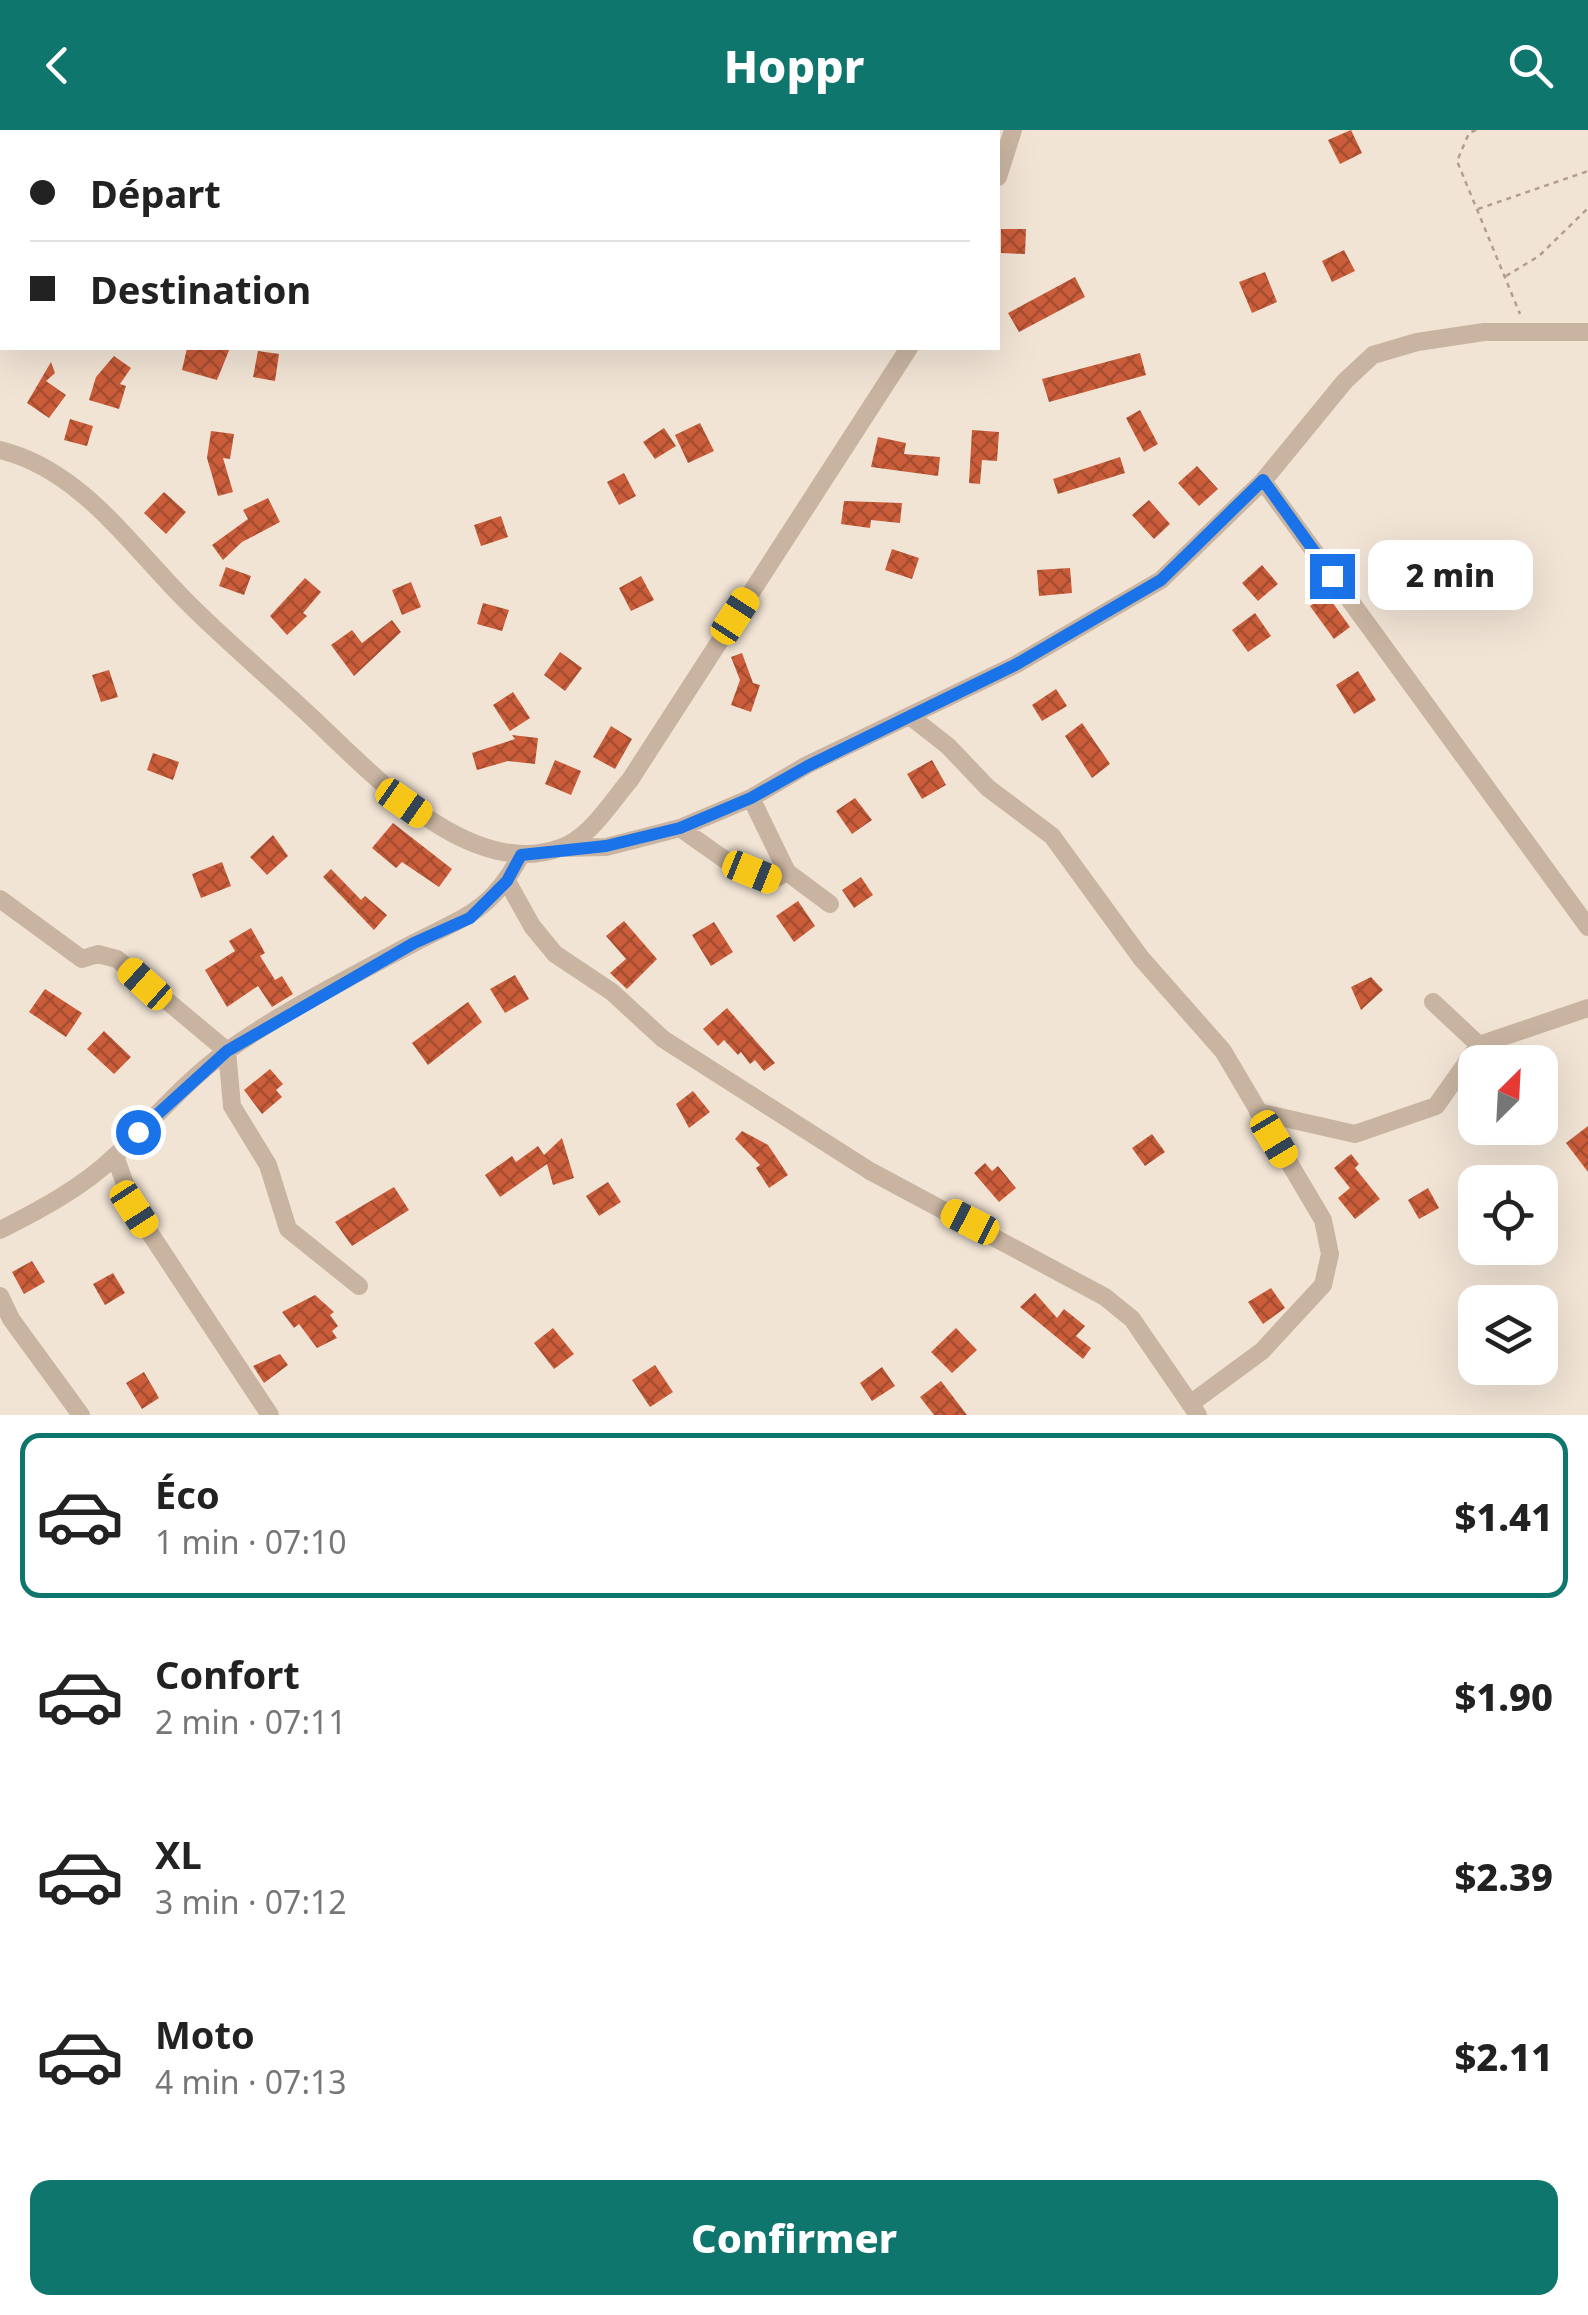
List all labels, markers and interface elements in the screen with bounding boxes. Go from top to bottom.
text: Hoppr [724,35,864,96]
icon: back [30,38,85,93]
icon: search [1503,38,1558,93]
text: Départ [90,167,221,219]
text: Destination [90,263,311,315]
callout: 2 min [1367,541,1532,611]
text: 2 min [1406,553,1495,596]
route end [1310,554,1355,599]
car [706,583,764,649]
car [371,774,437,832]
car [719,847,785,897]
car [113,953,177,1015]
north arrow [1458,1045,1558,1145]
map controls [1458,1045,1558,1385]
car [1246,1106,1302,1172]
route start [116,1110,161,1155]
button: locate [1458,1165,1558,1265]
car [105,1176,163,1242]
car [936,1195,1004,1249]
button: layers [1458,1285,1558,1385]
text: Éco [155,1468,220,1520]
icon: car [35,1471,125,1561]
text: $1.41 [1454,1490,1553,1542]
text: 1 min · 07:10 [155,1520,347,1563]
text: Confort [155,1648,300,1700]
icon: car [35,1651,125,1741]
text: $1.90 [1454,1670,1553,1722]
text: 2 min · 07:11 [155,1700,347,1743]
text: XL [155,1828,202,1880]
icon: car [35,1831,125,1921]
text: $2.39 [1454,1850,1553,1902]
text: 3 min · 07:12 [155,1880,347,1923]
text: Moto [155,2008,255,2060]
icon: car [35,2011,125,2101]
text: $2.11 [1454,2030,1553,2082]
text: 4 min · 07:13 [155,2060,347,2103]
button: Confirmer [30,2180,1558,2295]

